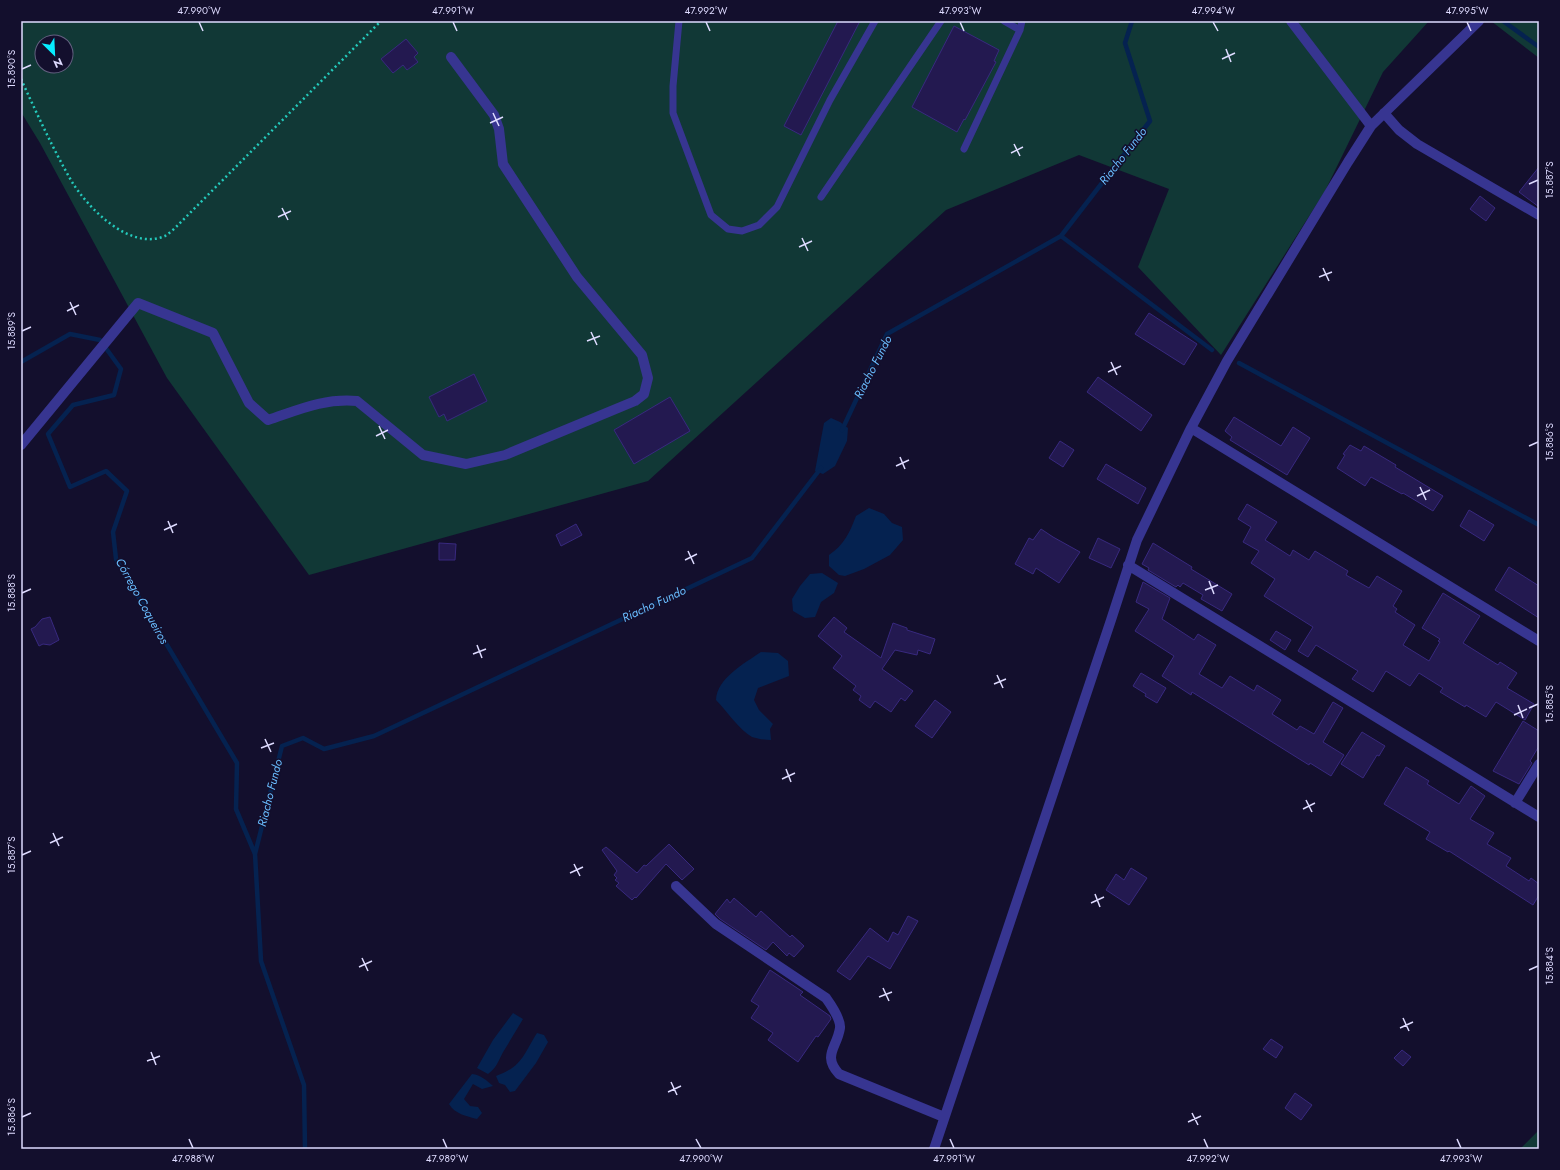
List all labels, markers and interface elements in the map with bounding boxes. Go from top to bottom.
text: 47.990°W [177,3,221,18]
text: 47.991°W [432,3,474,18]
text: 47.992°W [685,3,728,18]
text: 47.993°W [939,3,981,18]
text: 47.994°W [1191,3,1235,18]
text: 47.995°W [1446,3,1489,18]
north arrow [34,34,74,74]
text: 15.890°S [4,49,19,88]
text: N [51,54,65,72]
water label: Riacho Fundo [1095,123,1152,189]
text: 15.887°S [1542,161,1557,199]
text: 15.889°S [4,311,19,350]
water label: Riacho Fundo [849,332,897,402]
text: 15.886°S [1542,422,1557,461]
water label: Córrego Coqueiros [111,555,173,647]
text: 15.888°S [4,574,19,612]
water label: Riacho Fundo [619,581,689,627]
text: 15.885°S [1542,685,1557,723]
water label: Riacho Fundo [253,757,287,828]
text: 15.887°S [4,836,19,874]
text: 15.884°S [1542,946,1557,985]
text: 15.886°S [4,1097,19,1136]
text: 47.988°W [172,1151,214,1166]
text: 47.989°W [426,1151,468,1166]
text: 47.990°W [679,1151,723,1166]
text: 47.991°W [933,1151,975,1166]
text: 47.992°W [1187,1151,1230,1166]
text: 47.993°W [1440,1151,1482,1166]

